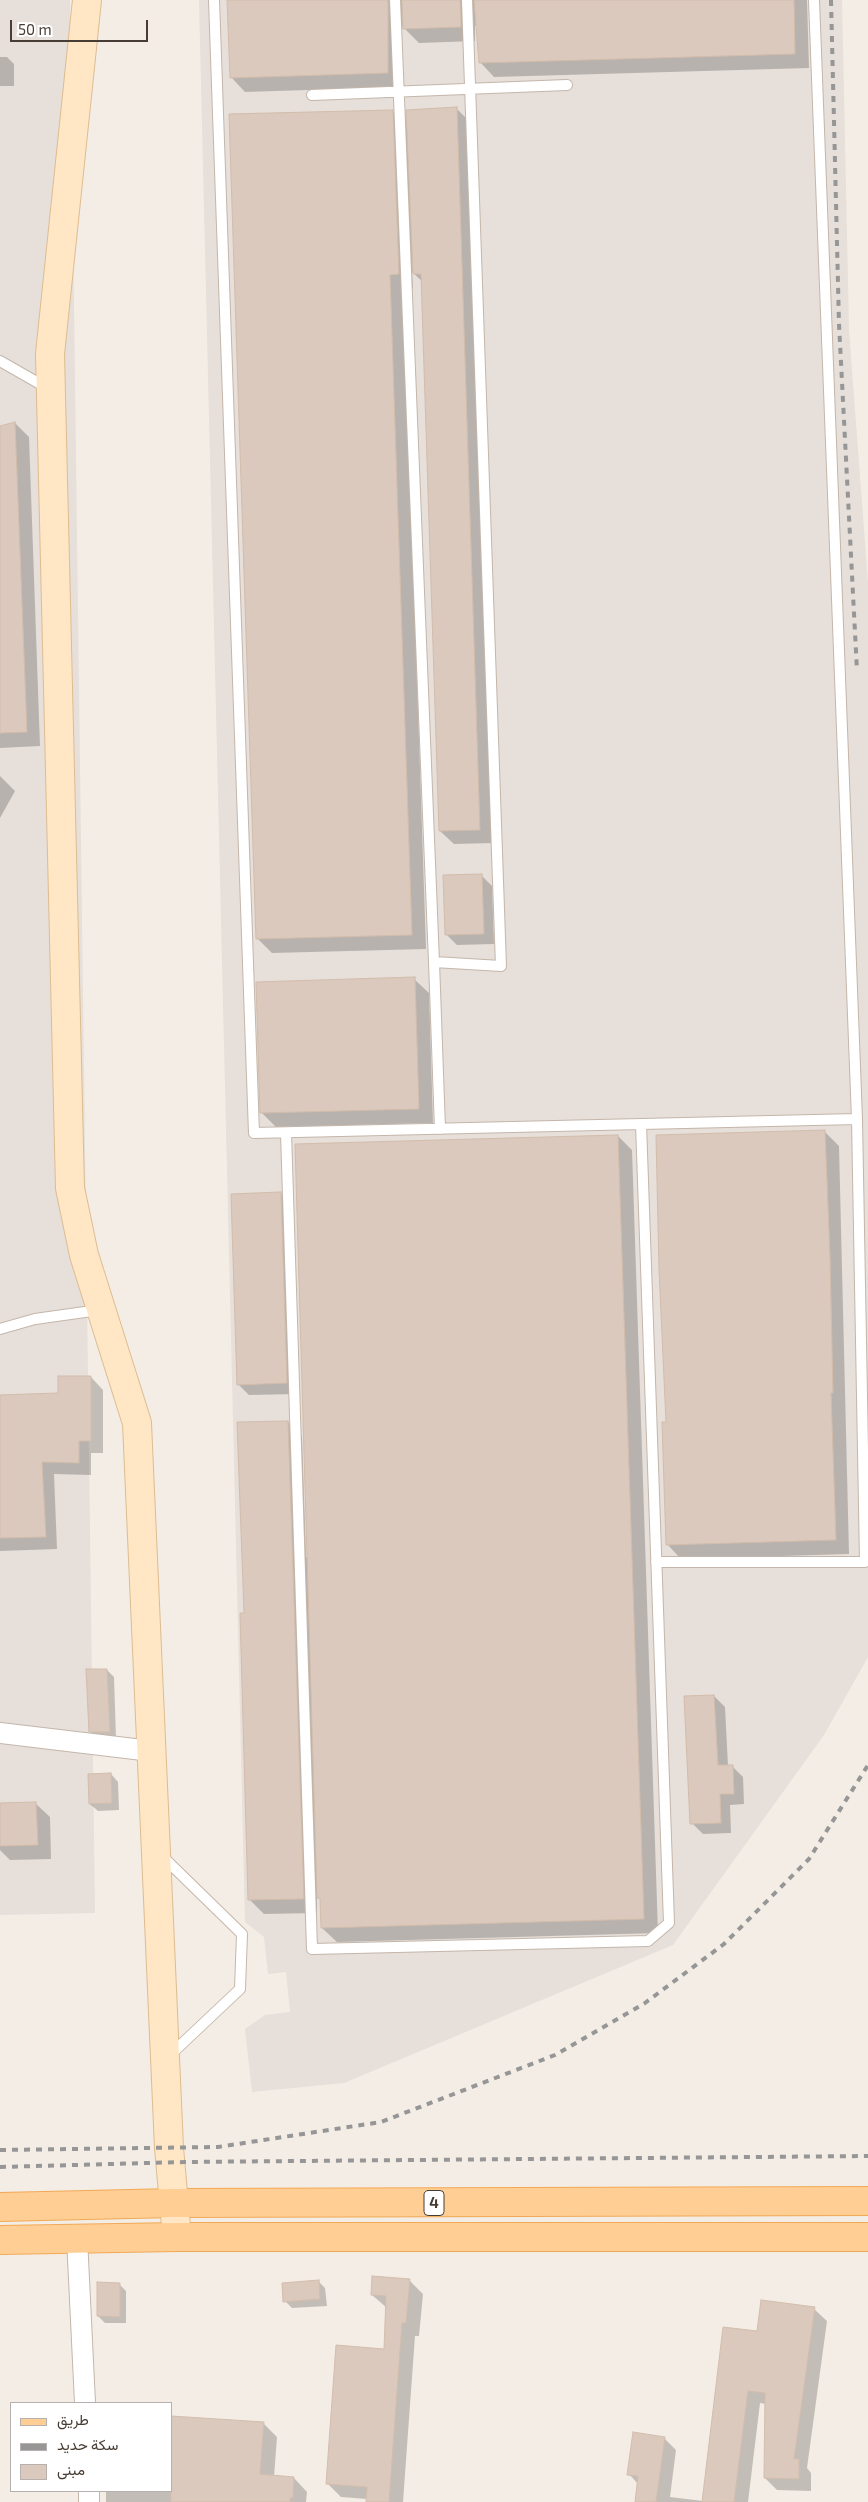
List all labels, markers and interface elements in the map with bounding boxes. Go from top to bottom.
scale bar [12,10,150,42]
text: 50 m [18,20,52,38]
road number: 4 [424,2190,444,2216]
legend [10,2402,172,2492]
text: طريق [57,2410,89,2428]
text: سكة حديد [57,2435,118,2453]
text: مبنى [57,2460,85,2478]

